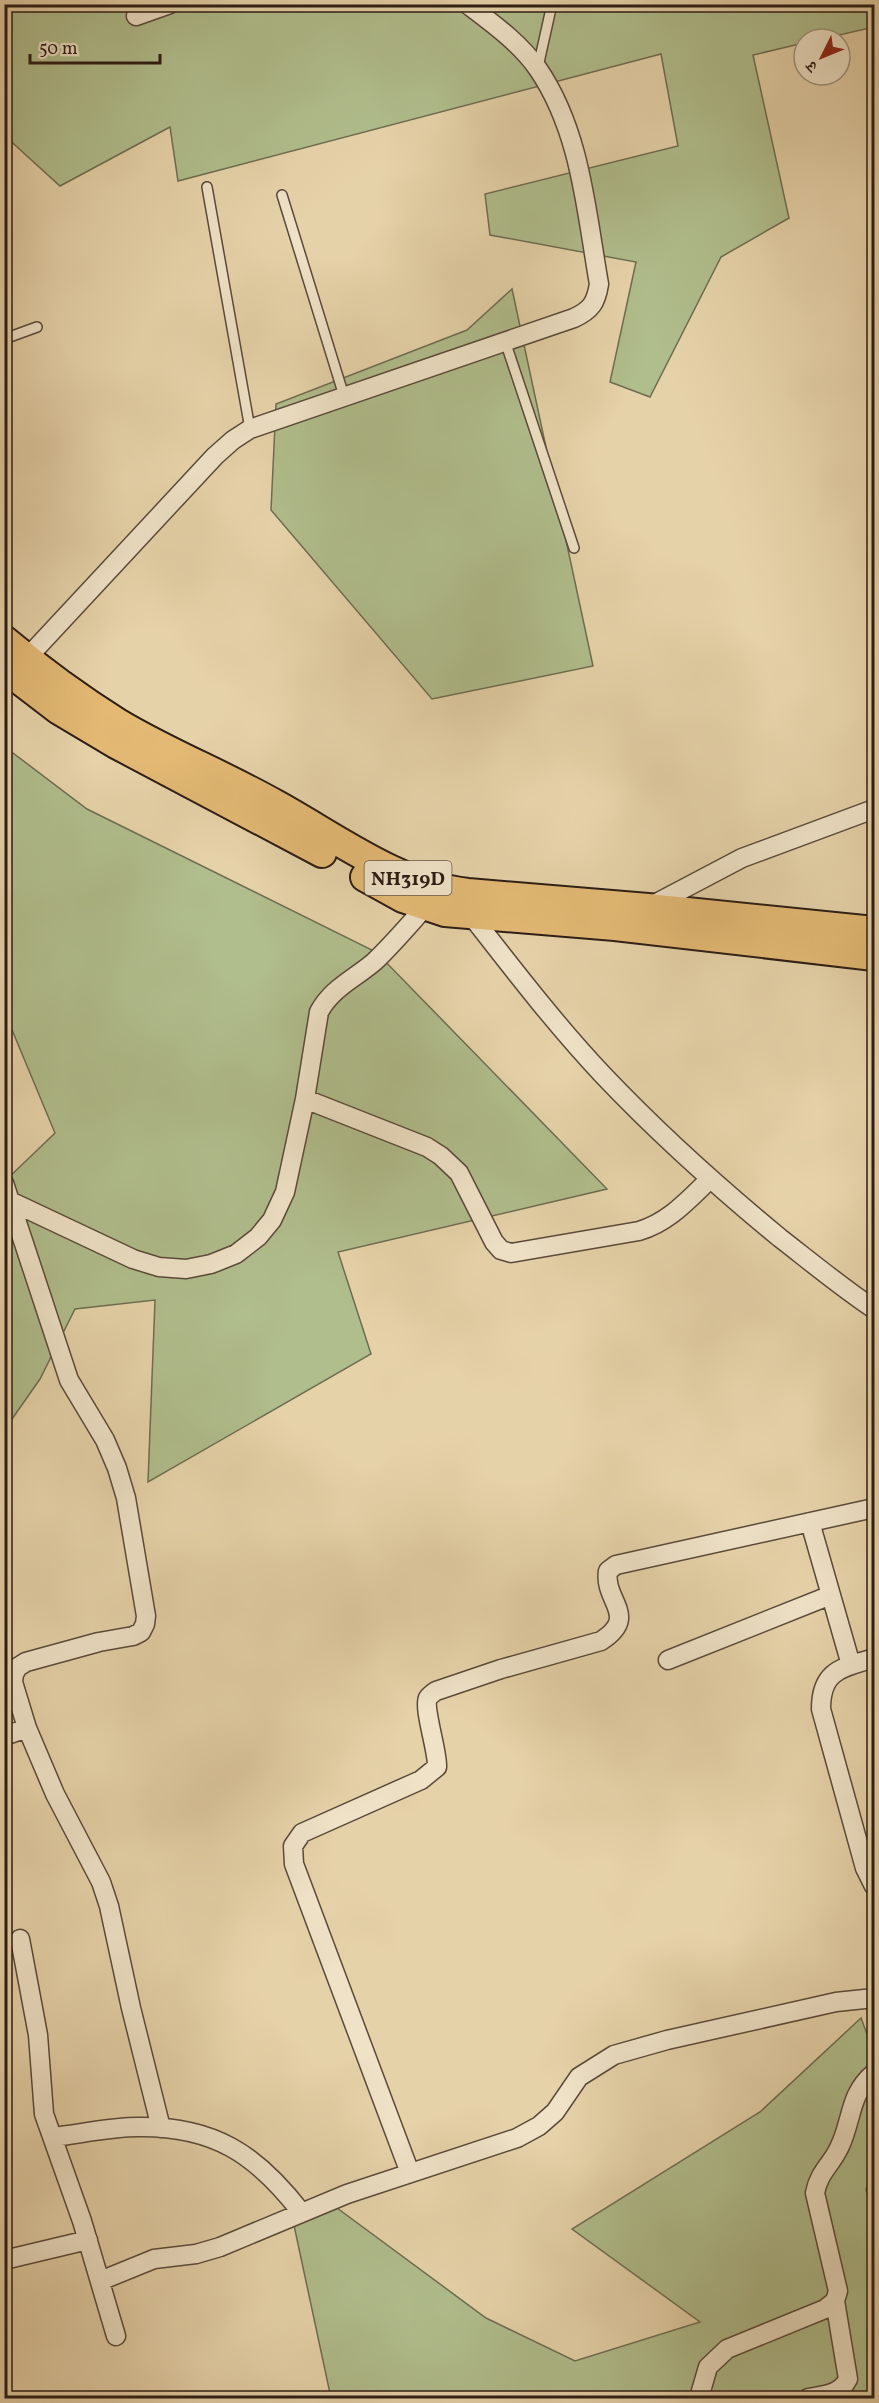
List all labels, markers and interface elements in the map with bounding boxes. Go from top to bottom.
scale bar [30,27,160,65]
north arrow [792,27,852,87]
text: 50 m [39,37,78,62]
text: उ [800,54,824,77]
road number: NH319D [364,861,452,895]

